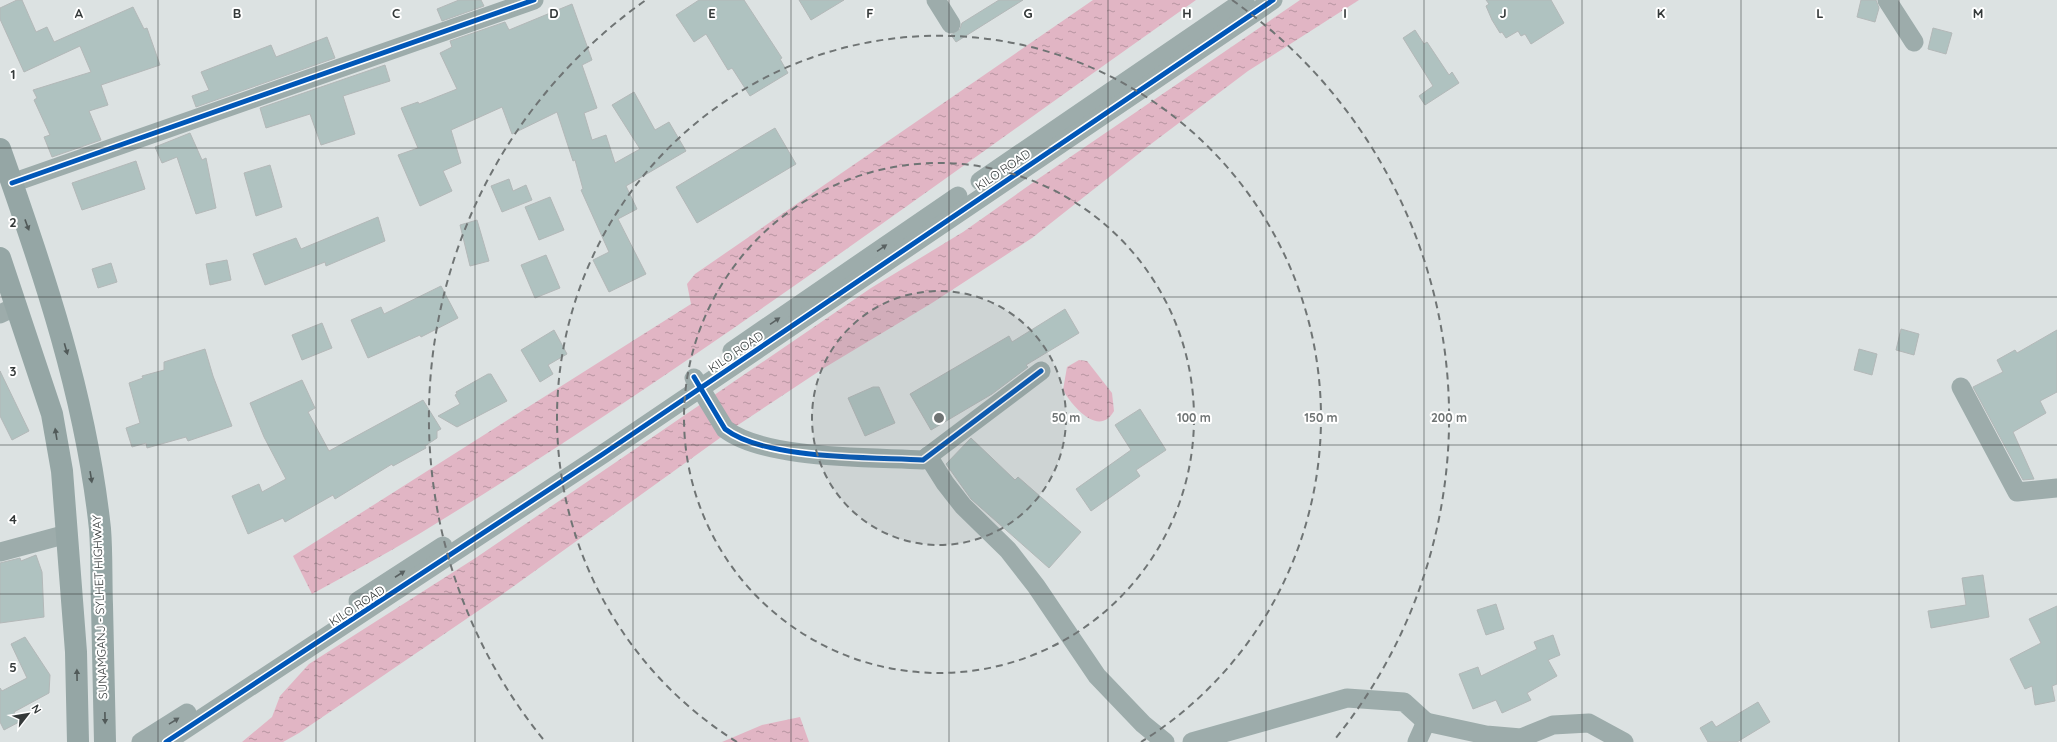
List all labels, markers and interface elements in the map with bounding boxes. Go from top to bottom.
text: A [75,5,84,21]
text: B [233,5,241,21]
text: C [392,5,400,21]
text: D [549,5,559,21]
text: E [708,5,716,21]
text: F [866,5,874,21]
text: G [1023,5,1033,21]
text: H [1182,5,1192,21]
text: I [1343,5,1347,21]
text: J [1499,5,1507,21]
text: K [1657,5,1666,21]
text: L [1816,5,1824,21]
text: M [1973,5,1983,21]
text: 1 [10,66,16,82]
street label: KILO ROAD [972,145,1033,193]
text: 2 [9,214,17,230]
one-way arrow [24,220,30,232]
one-way arrow [877,244,887,252]
one-way arrow [770,317,780,325]
street label: KILO ROAD [705,327,766,375]
one-way arrow [63,344,69,356]
text: 3 [10,363,17,379]
text: 50 m [1052,410,1080,425]
text: 100 m [1177,410,1211,425]
text: 150 m [1304,410,1338,425]
text: 200 m [1431,410,1467,425]
centre of rings [932,411,946,425]
one-way arrow [53,428,59,440]
one-way arrow [89,471,95,483]
text: 4 [9,511,17,527]
street label: SUNAMGANJ - SYLHET HIGHWAY [89,514,110,699]
one-way arrow [395,570,405,578]
street label: KILO ROAD [326,582,388,629]
text: 5 [9,659,17,675]
one-way arrow [74,668,80,681]
north arrow [8,694,48,734]
text: N [28,702,45,716]
one-way arrow [101,712,108,724]
one-way arrow [168,718,180,725]

